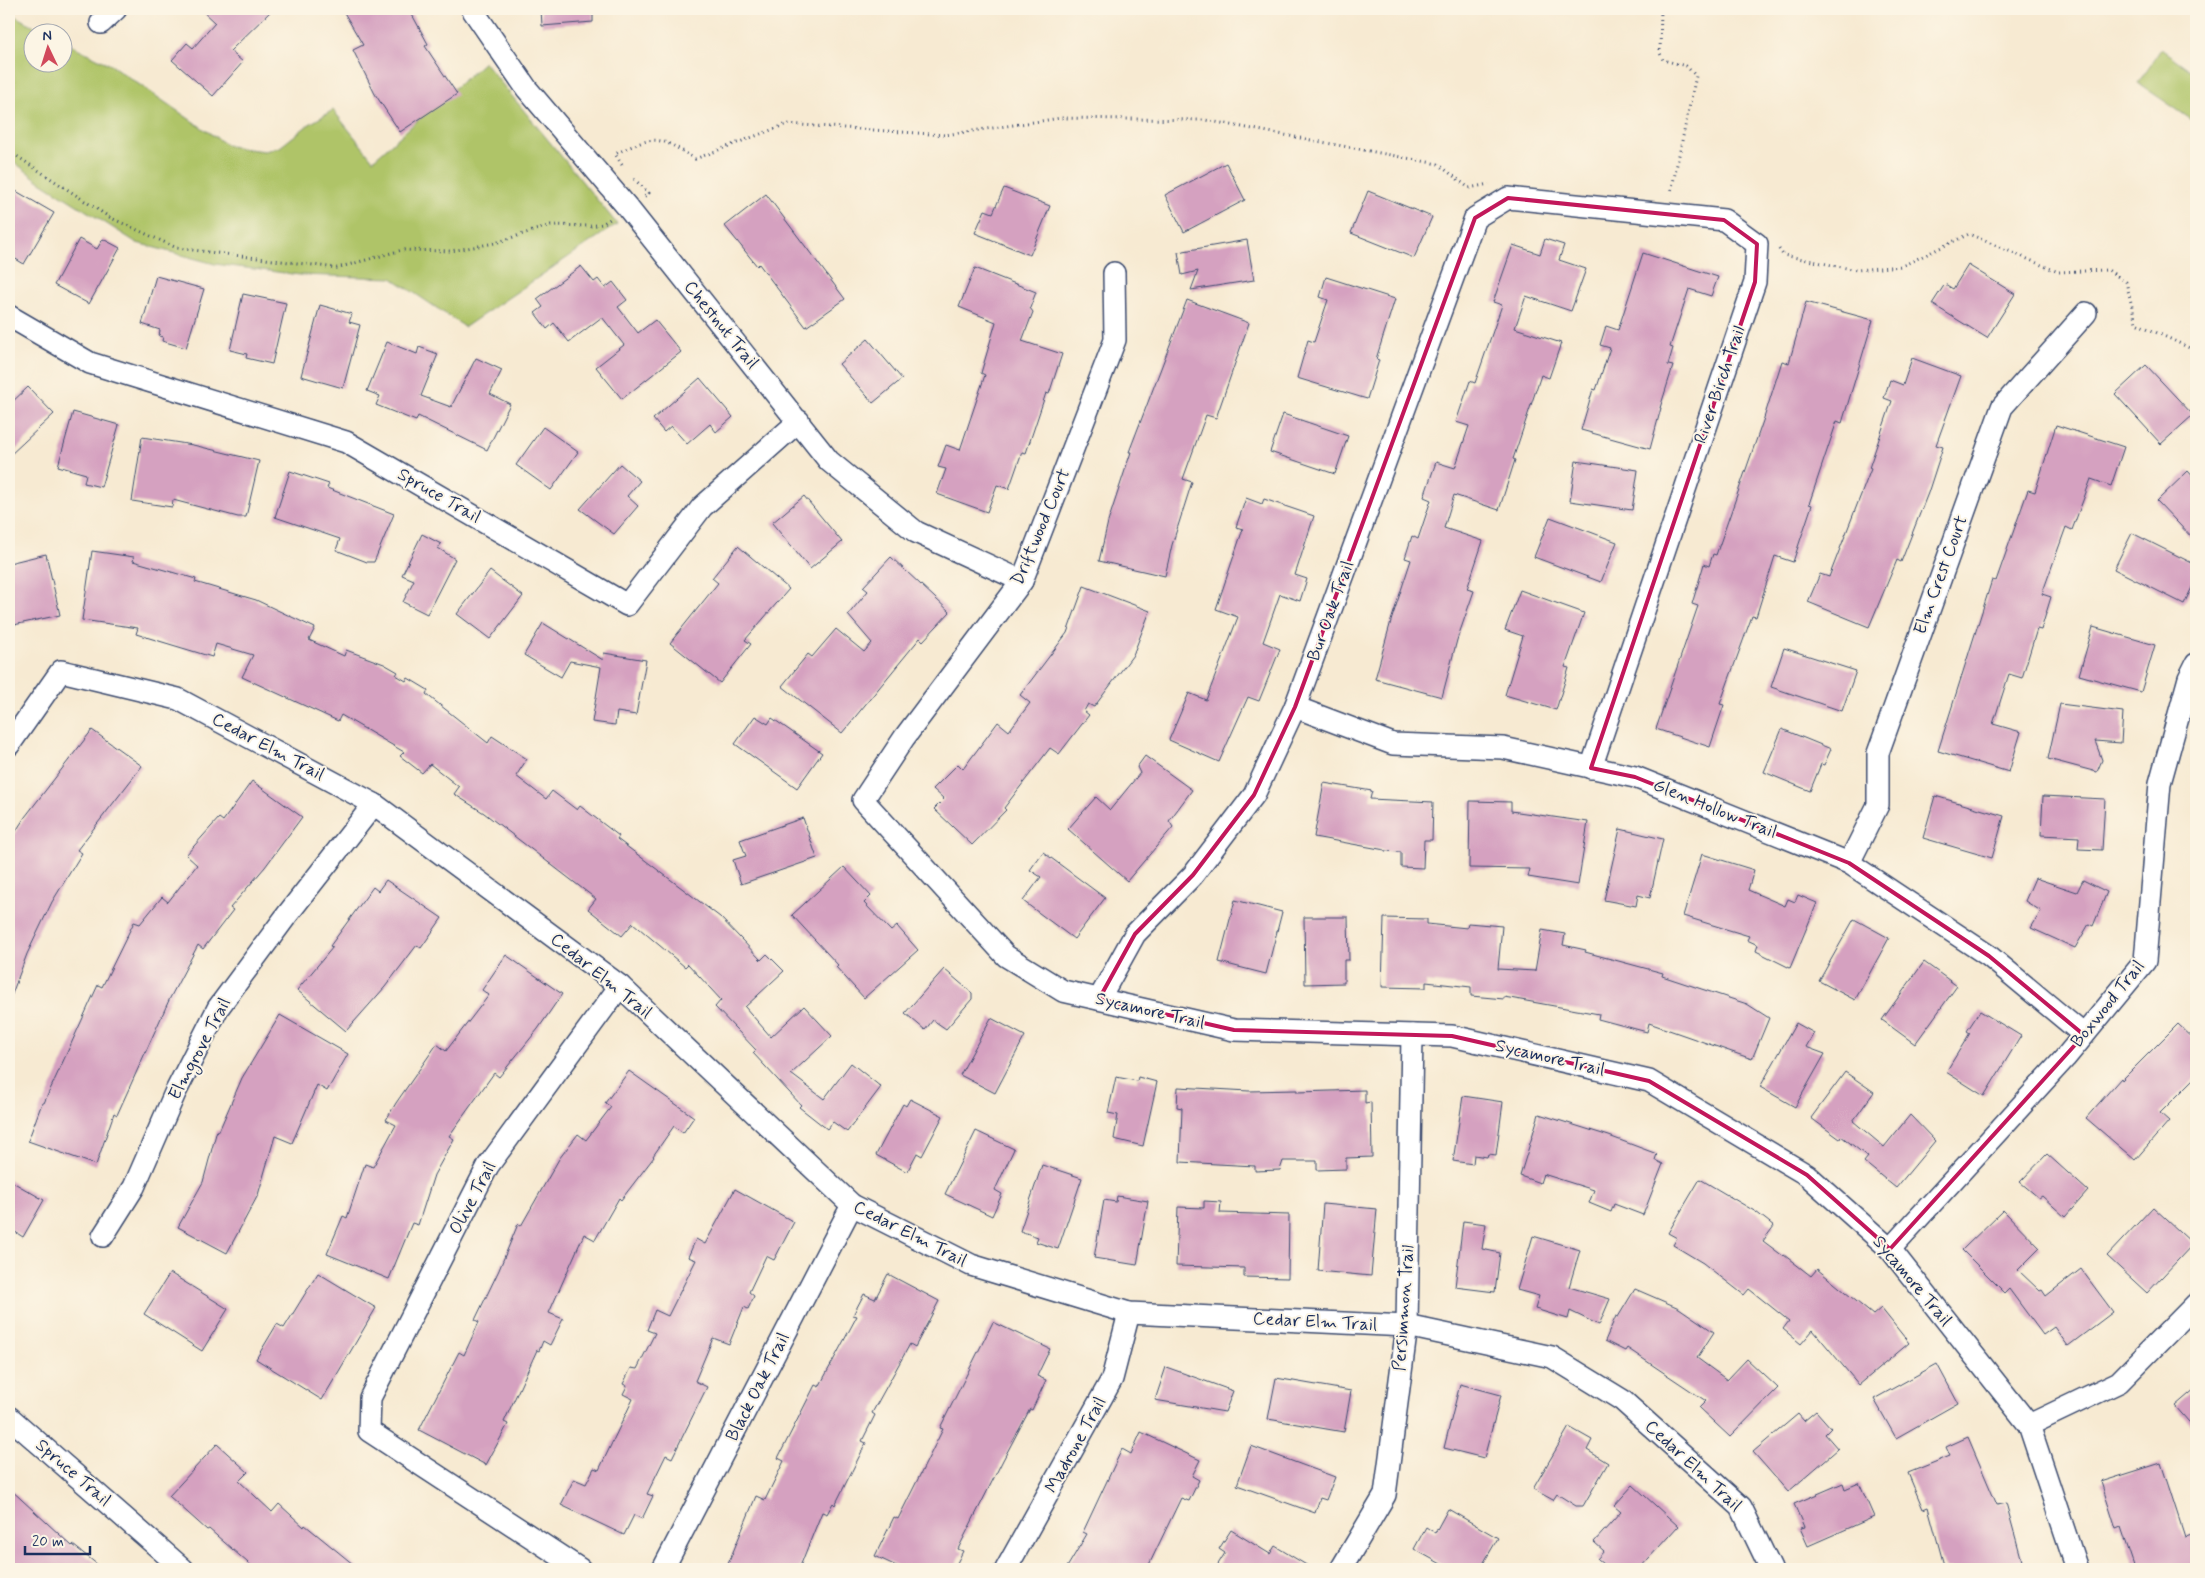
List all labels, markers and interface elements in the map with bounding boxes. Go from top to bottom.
north arrow [22,22,72,72]
text: N [42,27,52,45]
street label: Chestnut Trail [678,276,764,374]
street label: River Birch Trail [1689,323,1751,447]
street label: Spruce Trail [393,462,485,530]
street label: Driftwood Court [1006,465,1076,589]
street label: Elm Crest Court [1908,512,1974,638]
street label: Bur Oak Trail [1302,558,1360,664]
street label: Cedar Elm Trail [207,707,329,787]
street label: Glen Hollow Trail [1649,773,1781,845]
street label: Cedar Elm Trail [545,927,657,1025]
street label: Boxwood Trail [2065,955,2151,1053]
street label: Sycamore Trail [1093,987,1207,1035]
street label: Elmgrove Trail [163,994,238,1105]
street label: Sycamore Trail [1493,1034,1607,1082]
street label: Olive Trail [444,1157,502,1239]
street label: Cedar Elm Trail [849,1195,971,1273]
street label: Sycamore Trail [1867,1230,1957,1332]
street label: Persimmon Trail [1388,1244,1420,1372]
street label: Cedar Elm Trail [1252,1307,1378,1337]
street label: Black Oak Trail [720,1329,796,1445]
street label: Madrone Trail [1040,1393,1112,1497]
street label: Cedar Elm Trail [1639,1415,1747,1517]
street label: Spruce Trail [30,1434,116,1512]
scale bar [25,1523,90,1555]
text: 20 m [32,1532,64,1552]

